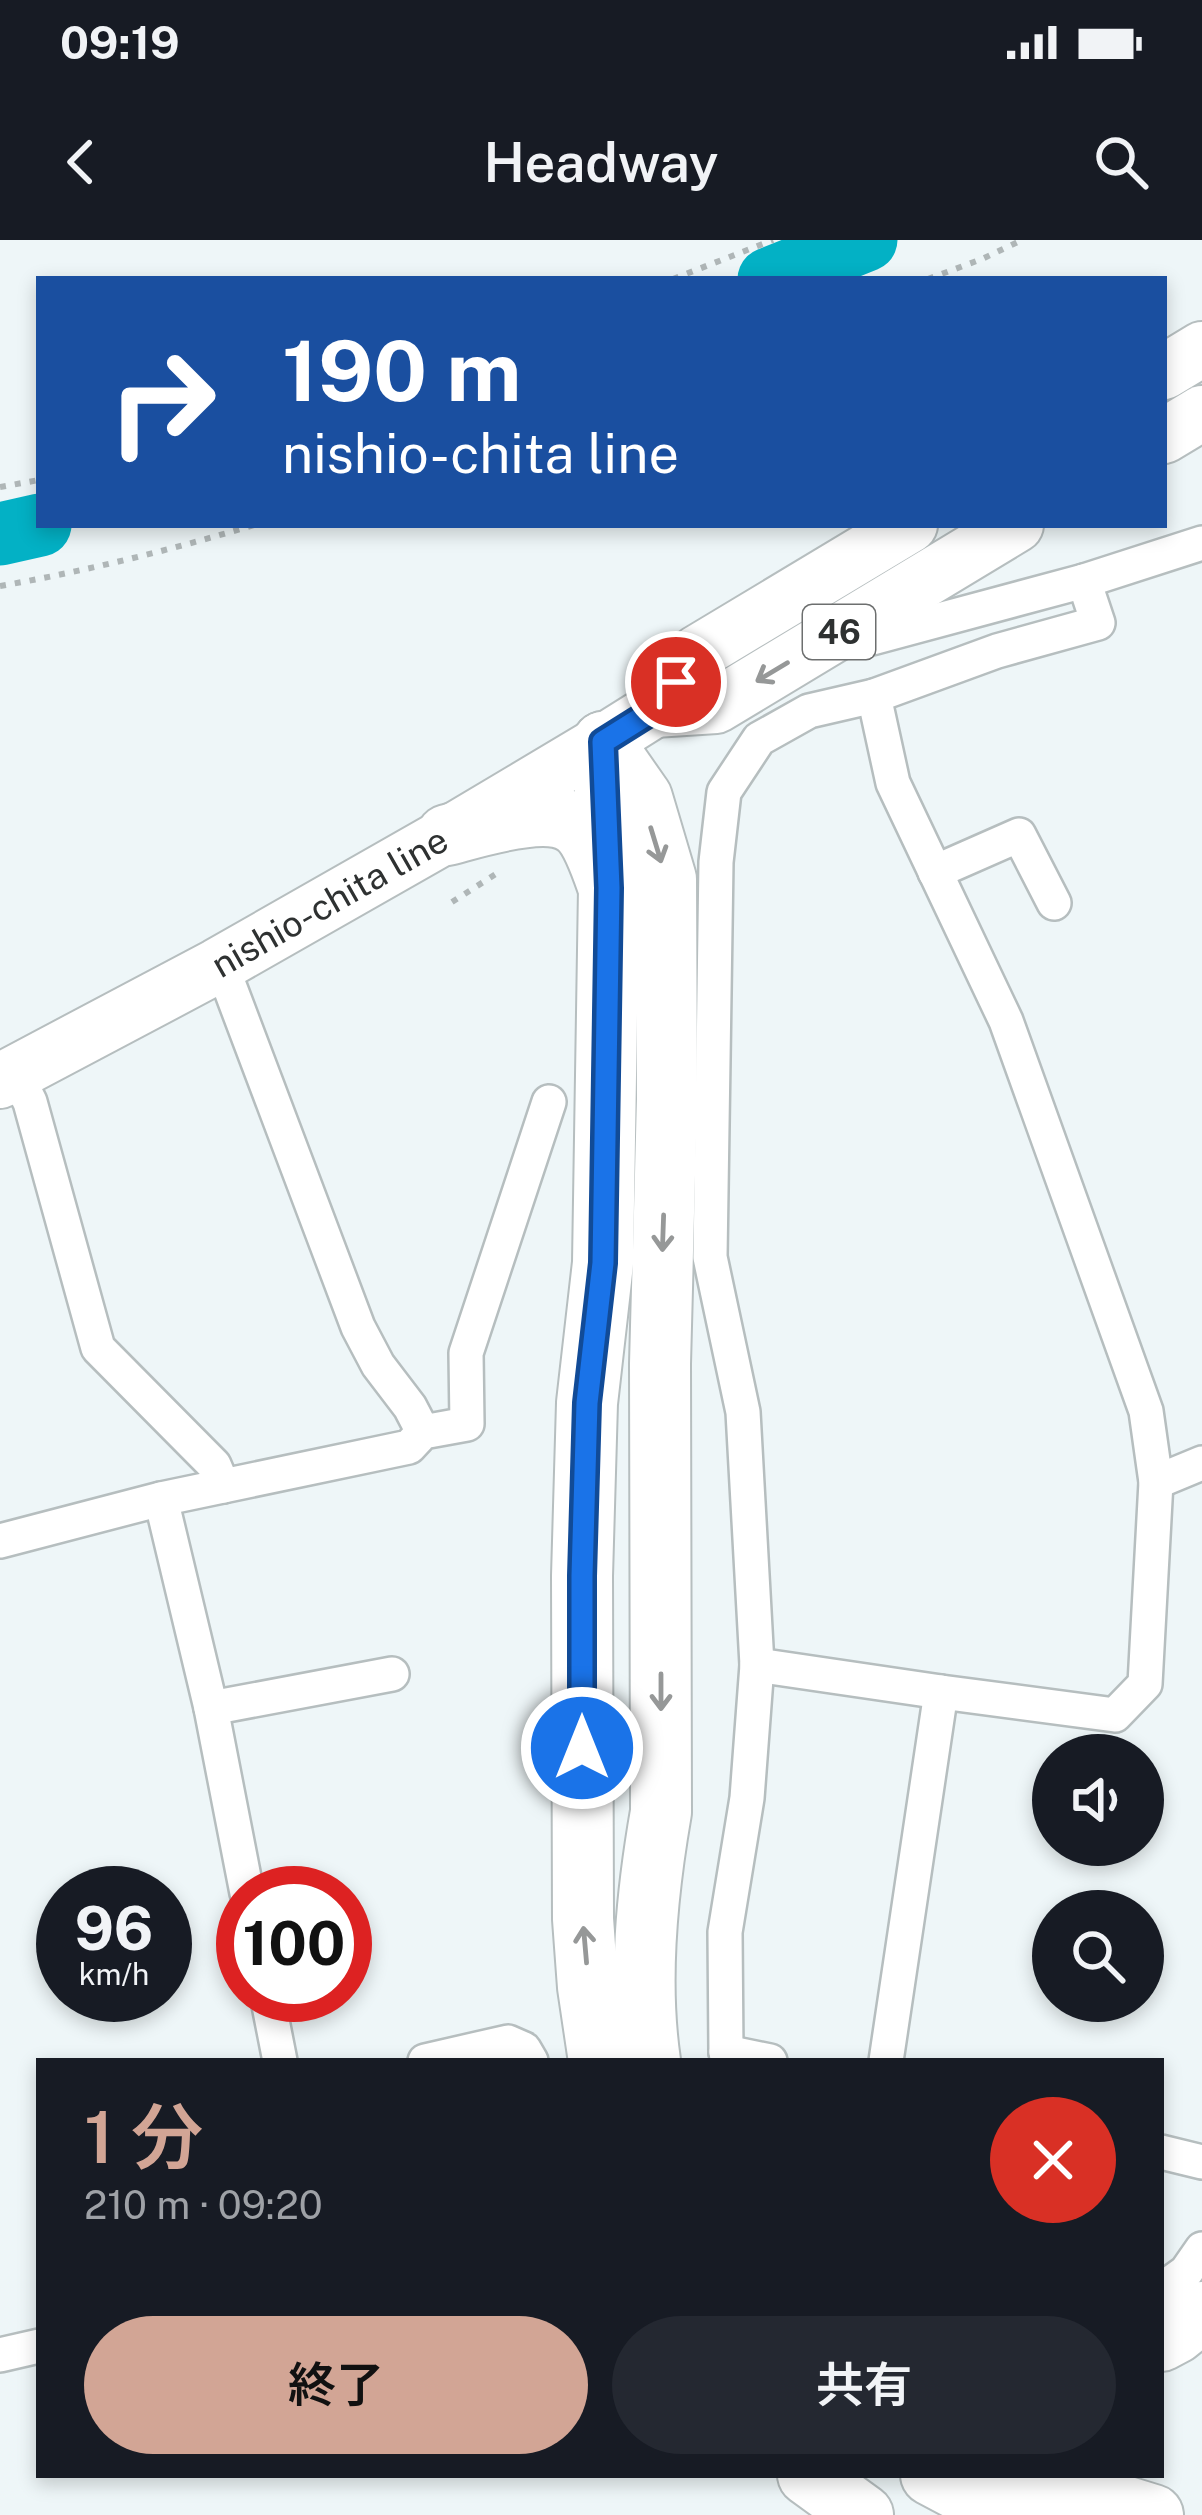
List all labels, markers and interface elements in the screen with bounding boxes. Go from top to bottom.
text: 09:19 [60,16,180,69]
icon: back [48,129,114,195]
icon: search [1088,129,1154,195]
text: Headway [484,131,718,194]
text: 190 m [282,321,521,420]
icon: right [84,324,240,480]
text: nishio-chita line [282,422,679,485]
road number: 46 [803,605,875,659]
pin [625,631,727,733]
icon: arrive [643,649,709,715]
one-way arrow [755,661,790,685]
street label: nishio-chita line [204,818,455,986]
one-way arrow [646,825,668,863]
one-way arrow [652,1213,675,1252]
one-way arrow [650,1672,672,1711]
position arrow [519,1685,645,1811]
map controls [1032,1734,1164,2022]
button: sound [1032,1734,1164,1866]
speed limit sign: 100 [216,1866,372,2022]
button: search [1032,1890,1164,2022]
text: 96 [75,1893,153,1964]
one-way arrow [573,1926,596,1965]
text: km/h [79,1956,149,1992]
text: 1 分 [84,2095,203,2179]
button: close [990,2097,1116,2223]
text: 210 m · 09:20 [84,2182,323,2228]
button: 終了 [84,2316,588,2454]
button: 共有 [612,2316,1116,2454]

